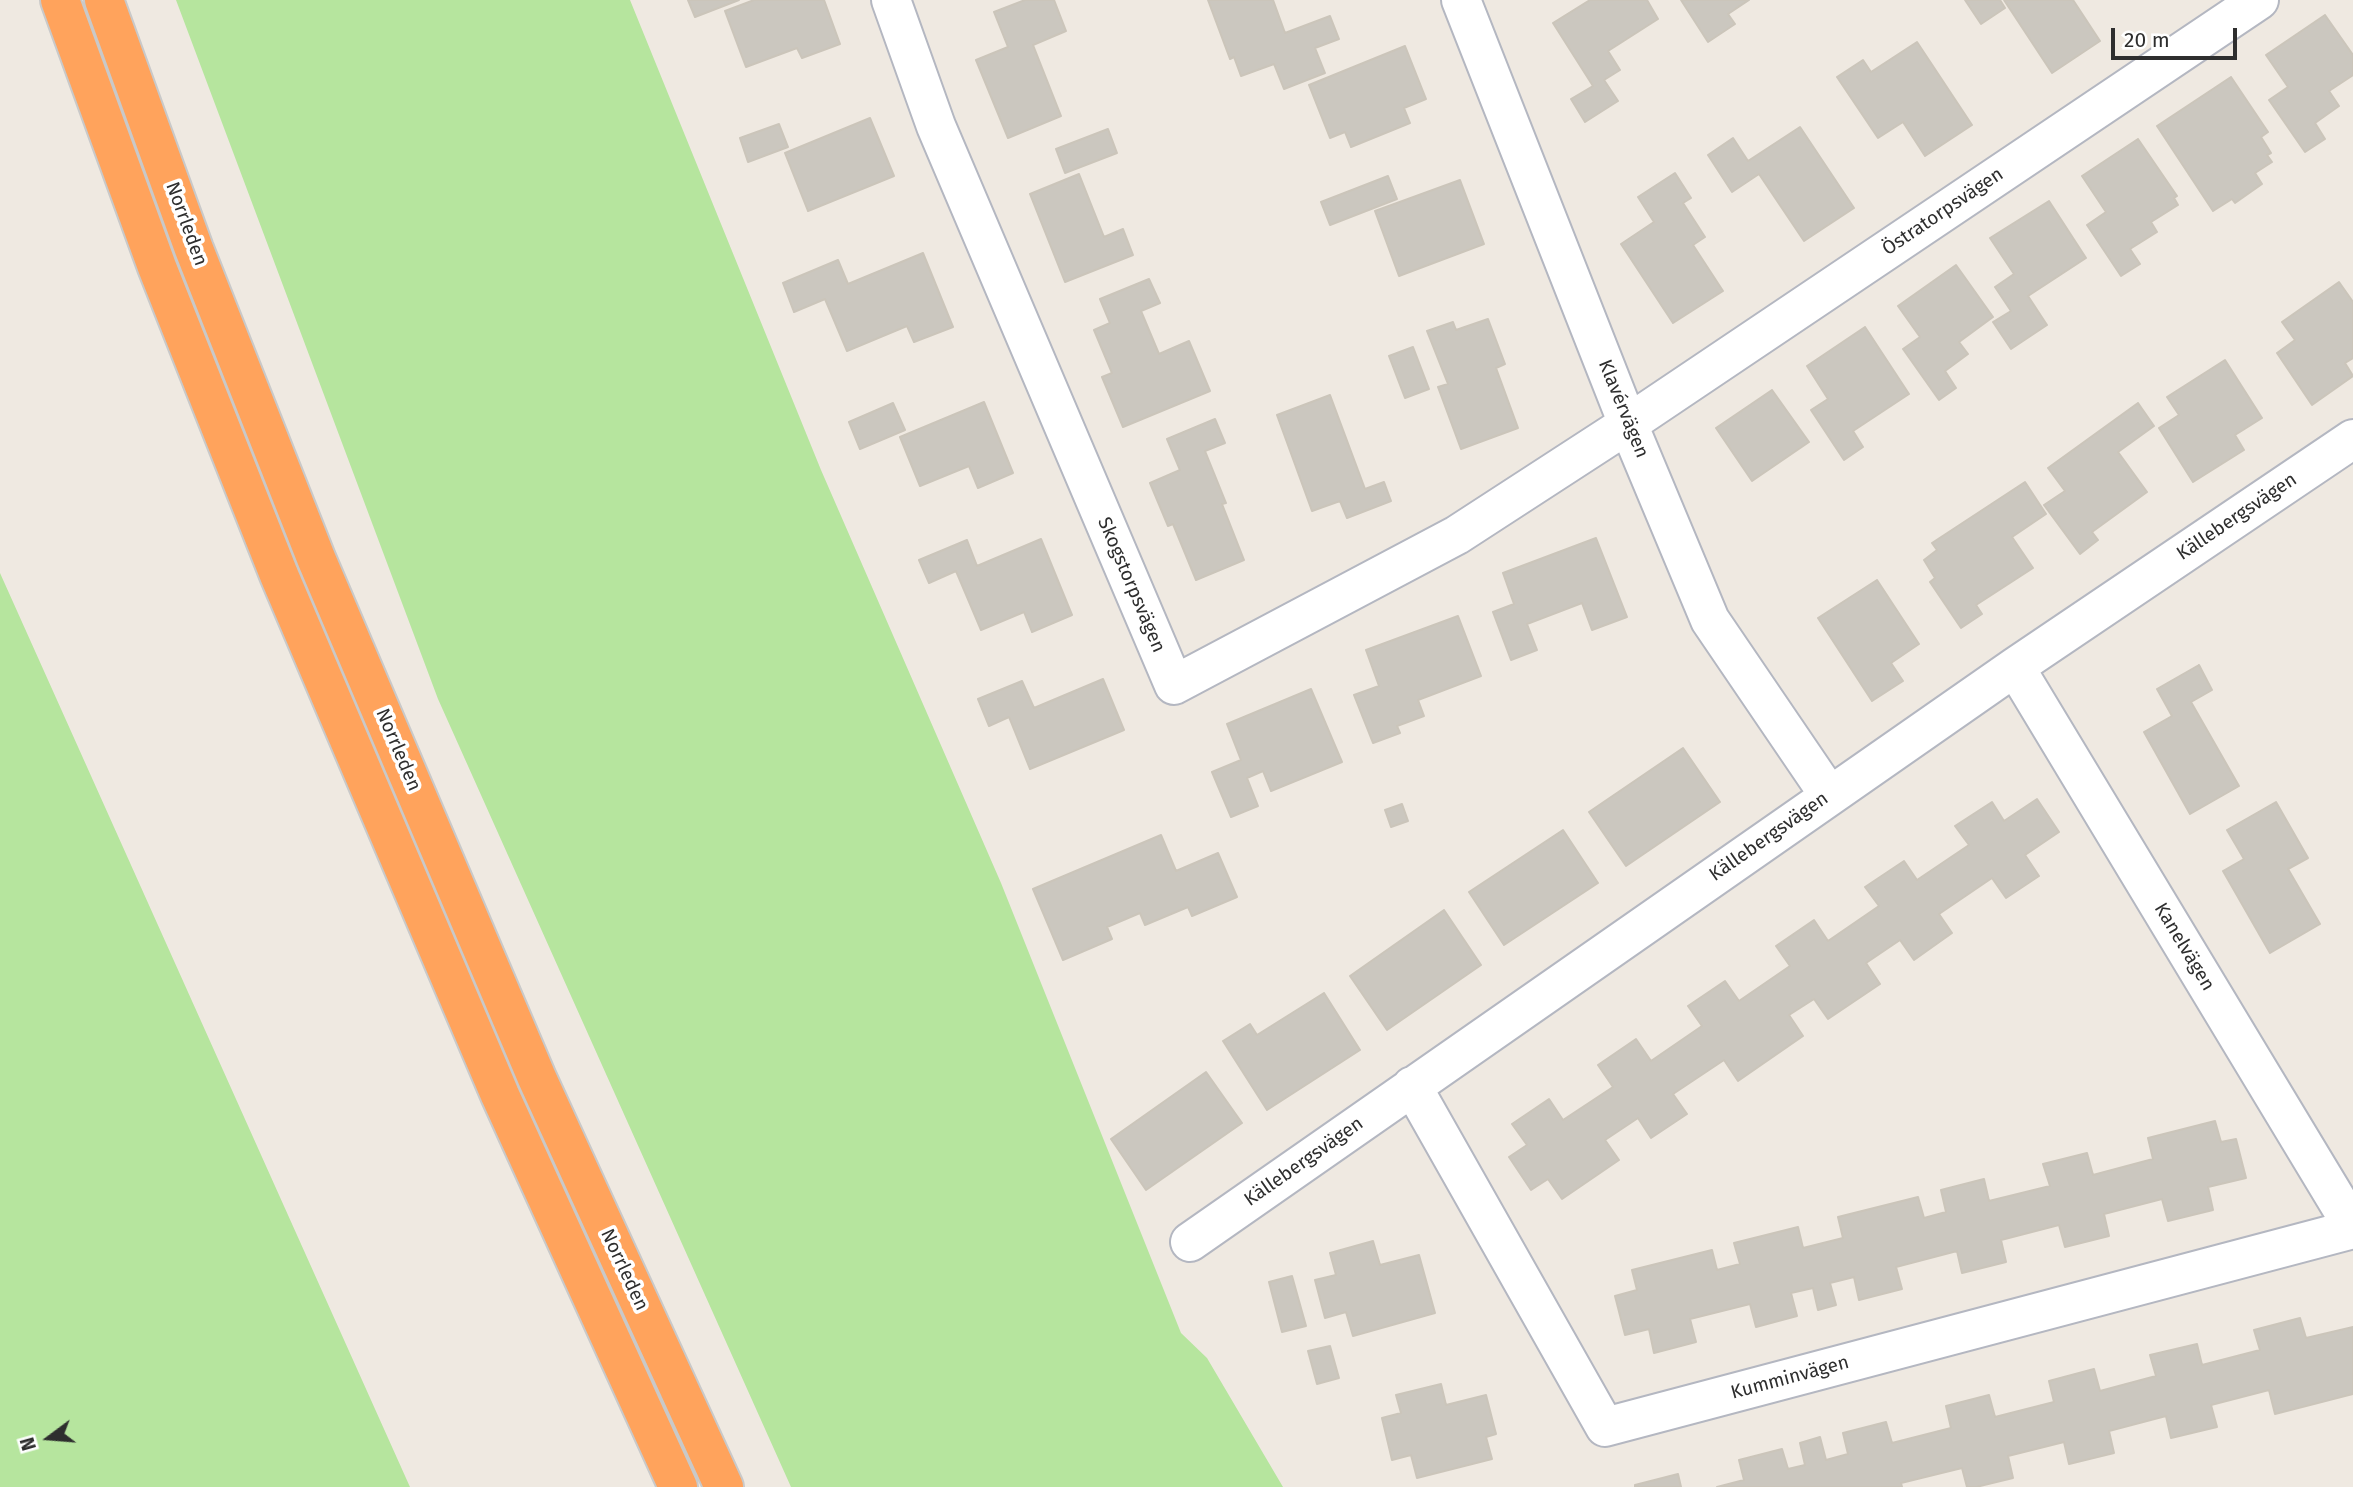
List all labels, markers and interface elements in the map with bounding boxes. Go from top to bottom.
scale bar [2115,14,2241,58]
text: 20 m [2124,27,2170,53]
street label: Östratorpsvägen [1878,163,2008,261]
street label: Norrleden [160,179,212,269]
street label: Klavérvägen [1593,357,1653,461]
street label: Källebergsvägen [2173,468,2301,566]
street label: Skogstorpsvägen [1092,514,1170,656]
street label: Norrleden [370,705,426,795]
street label: Källebergsvägen [1705,788,1833,886]
street label: Kanelvägen [2149,899,2219,995]
street label: Källebergsvägen [1240,1113,1368,1211]
street label: Norrleden [595,1226,653,1314]
street label: Kumminvägen [1728,1351,1852,1405]
north arrow [14,1403,84,1473]
text: N [16,1435,41,1453]

